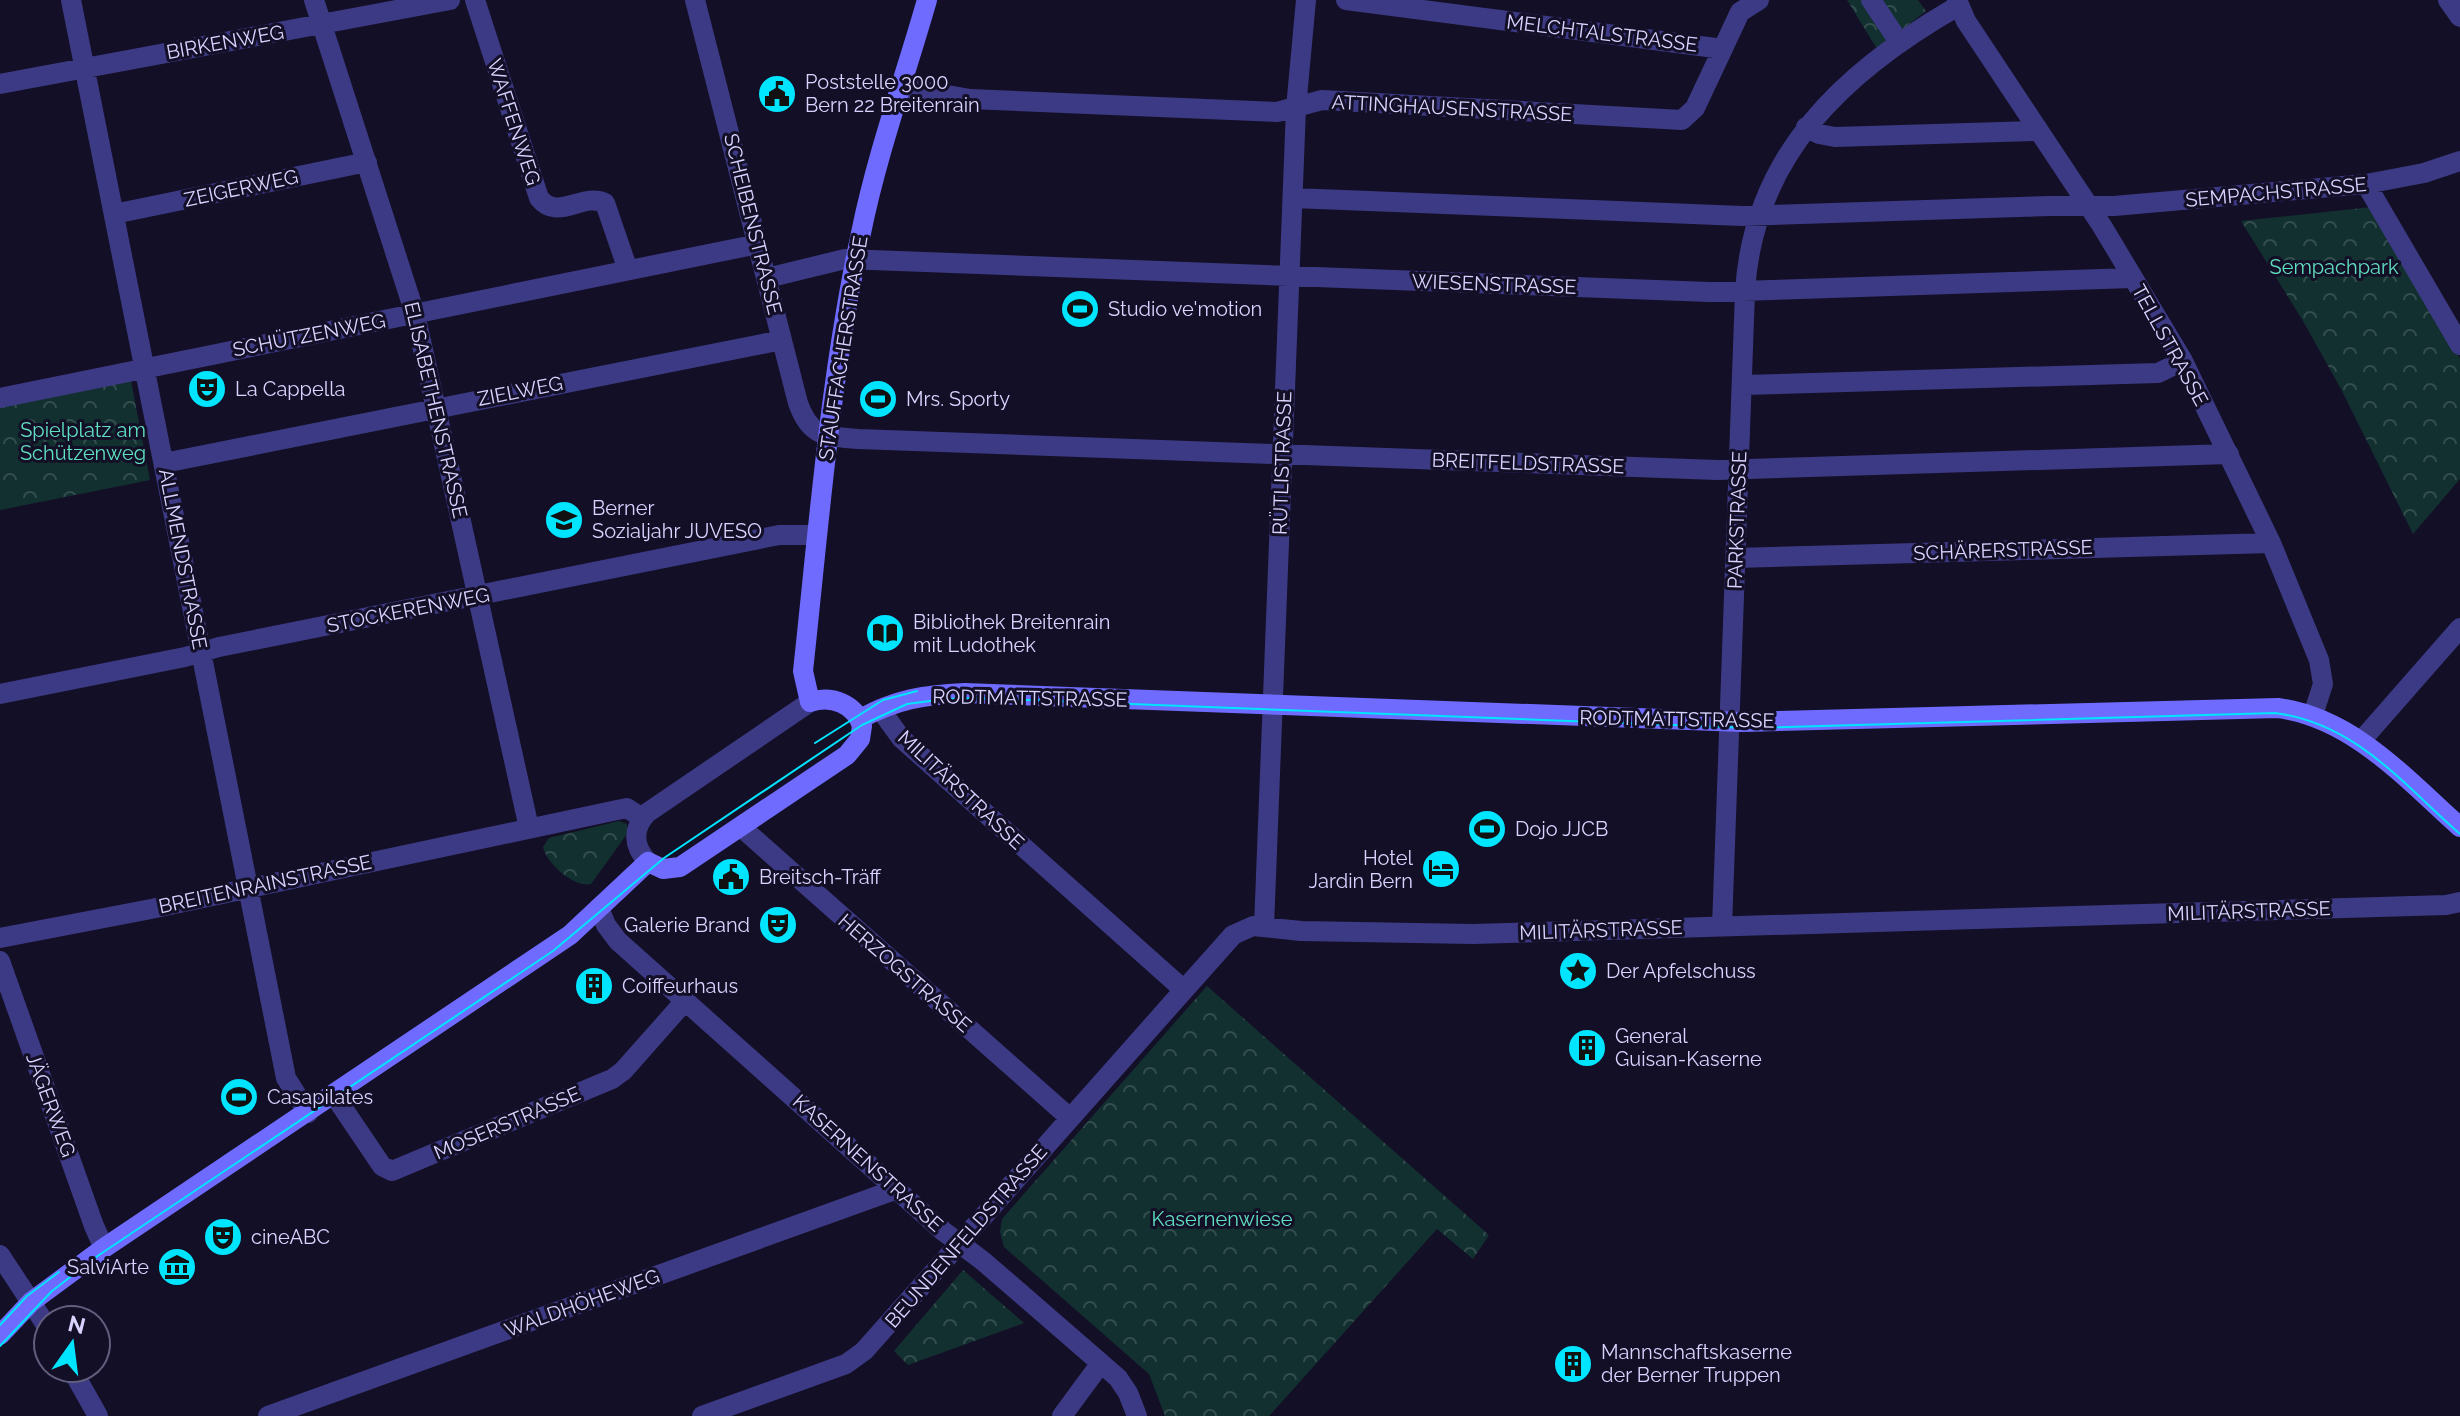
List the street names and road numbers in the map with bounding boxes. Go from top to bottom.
street label: MELCHTALSTRASSE [1505,9,1699,57]
street label: BIRKENWEG [164,20,286,64]
street label: WAFFENWEG [482,56,546,188]
street label: ATTINGHAUSENSTRASSE [1331,90,1573,126]
street label: SCHEIBENSTRASSE [719,131,787,317]
street label: ZEIGERWEG [182,164,300,212]
street label: SEMPACHSTRASSE [2184,172,2368,212]
street label: STAUFFACHERSTRASSE [813,234,873,462]
street label: WIESENSTRASSE [1411,269,1577,299]
street label: TELLSTRASSE [2127,280,2213,410]
street label: ELISABETHENSTRASSE [399,299,473,521]
street label: SCHÜTZENWEG [231,308,387,362]
street label: ZIELWEG [475,371,565,411]
street label: RÜTLISTRASSE [1267,391,1297,535]
street label: BREITFELDSTRASSE [1431,448,1625,478]
street label: PARKSTRASSE [1723,451,1751,589]
street label: ALLMENDSTRASSE [154,467,212,651]
street label: SCHÄRERSTRASSE [1913,535,2093,565]
street label: STOCKERENWEG [325,582,491,638]
street label: RODTMATTSTRASSE [932,684,1128,712]
street label: RODTMATTSTRASSE [1579,705,1775,733]
street label: MILITÄRSTRASSE [893,725,1029,855]
street label: BREITENRAINSTRASSE [156,850,374,918]
street label: MILITÄRSTRASSE [2167,896,2331,926]
street label: HERZOGSTRASSE [833,909,977,1037]
street label: MILITÄRSTRASSE [1519,915,1683,945]
street label: JÄGERWEG [21,1050,81,1160]
street label: MOSERSTRASSE [430,1081,584,1165]
street label: KASERNENSTRASSE [788,1089,948,1237]
street label: BEUNDENFELDSTRASSE [880,1139,1052,1333]
street label: WALDHÖHEWEG [501,1264,663,1342]

